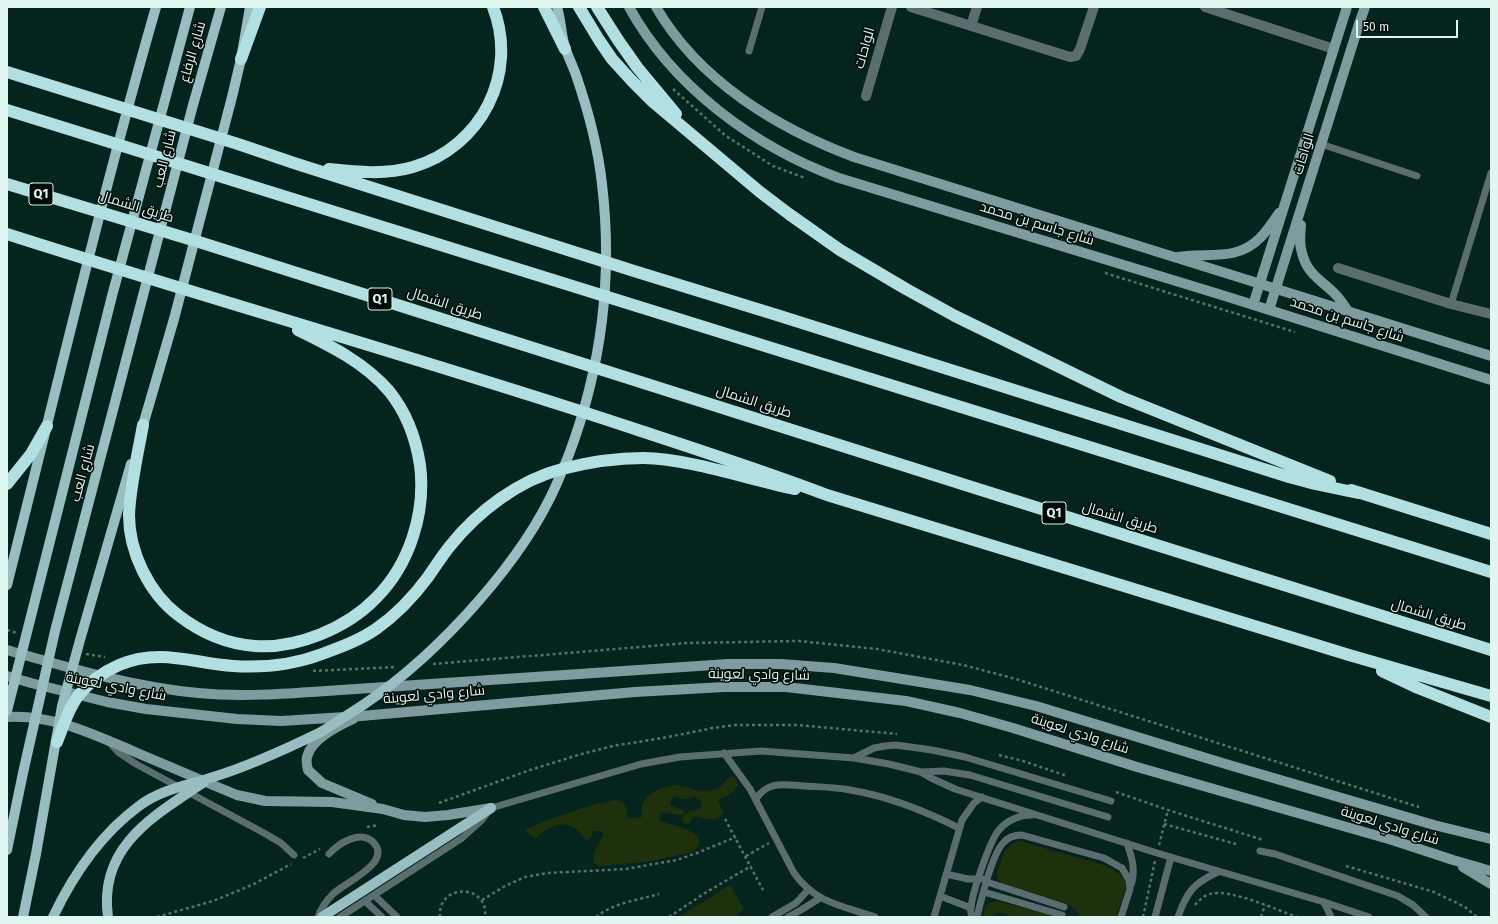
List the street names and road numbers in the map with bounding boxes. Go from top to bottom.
street label: شارع الرفاع [176,19,210,85]
street label: الواحات [851,25,879,71]
street label: شارع العب [150,128,180,190]
street label: الواحات [1290,131,1318,177]
road number: Q1 [29,183,53,205]
street label: طريق الشمال [96,188,176,226]
street label: شارع جاسم بن محمد [978,199,1096,249]
street label: طريق الشمال [405,284,485,324]
road number: Q1 [368,288,392,310]
street label: شارع جاسم بن محمد [1288,294,1406,346]
street label: طريق الشمال [714,382,794,422]
street label: شارع العب [67,442,99,504]
street label: طريق الشمال [1080,499,1160,537]
road number: Q1 [1042,502,1066,524]
street label: طريق الشمال [1389,596,1469,634]
street label: شارع وادي لعوينة [708,666,810,684]
street label: شارع وادي لعوينة [64,669,168,705]
street label: شارع وادي لعوينة [382,682,486,708]
street label: شارع وادي لعوينة [1029,710,1131,758]
street label: شارع وادي لعوينة [1339,803,1441,849]

